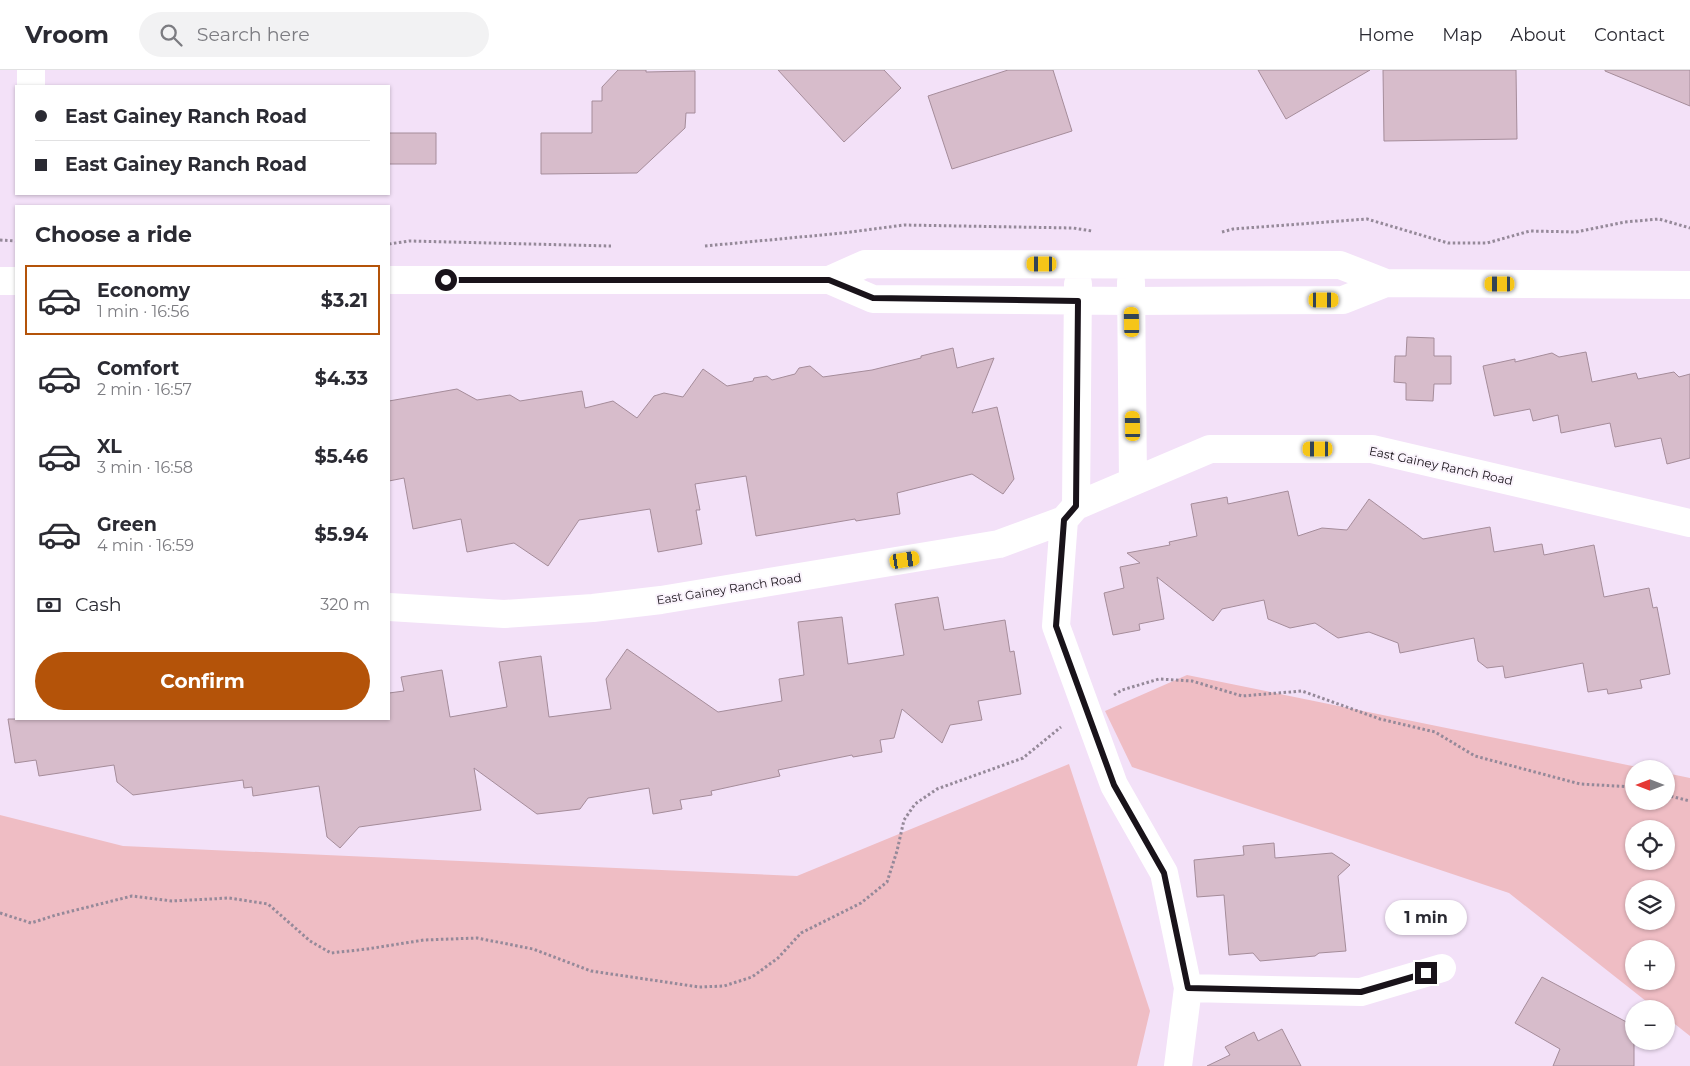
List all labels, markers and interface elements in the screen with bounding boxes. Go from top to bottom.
search box [139,12,489,57]
text: Vroom [25,20,109,49]
icon: search [157,21,185,49]
text: Search here [197,23,310,46]
text: Home [1358,24,1414,46]
text: Map [1442,24,1482,46]
text: About [1510,24,1566,46]
text: Contact [1594,24,1665,46]
text: East Gainey Ranch Road [65,105,307,128]
text: East Gainey Ranch Road [65,153,307,176]
text: Choose a ride [35,221,192,248]
car [1027,257,1057,272]
route start [435,269,457,291]
car [1485,277,1515,292]
icon: car [37,278,82,323]
text: Economy [97,279,190,302]
text: $3.21 [321,289,368,312]
car [1309,293,1339,308]
text: 1 min · 16:56 [97,302,189,321]
car [1124,307,1139,337]
icon: car [37,356,82,401]
text: Comfort [97,357,179,380]
text: $4.33 [315,367,368,390]
text: 2 min · 16:57 [97,380,192,399]
car [1125,411,1140,441]
icon: car [37,434,82,479]
text: XL [97,435,122,458]
car [1303,442,1333,457]
street label: East Gainey Ranch Road [1368,443,1514,488]
text: $5.46 [314,445,368,468]
text: 3 min · 16:58 [97,458,193,477]
icon: car [37,512,82,557]
text: Green [97,513,157,536]
text: $5.94 [314,523,368,546]
text: 4 min · 16:59 [97,536,194,555]
car [889,550,920,570]
street label: East Gainey Ranch Road [655,570,802,607]
icon: cash [35,591,63,619]
text: Cash [75,593,122,616]
text: 320 m [320,595,370,614]
button: Confirm [35,652,370,710]
north arrow [1625,760,1675,810]
map controls [1625,760,1675,1050]
button: locate [1625,820,1675,870]
button: layers [1625,880,1675,930]
callout: 1 min [1385,900,1467,936]
text: 1 min [1404,908,1448,927]
button: + [1625,940,1675,990]
route end [1415,962,1437,984]
button: − [1625,1000,1675,1050]

